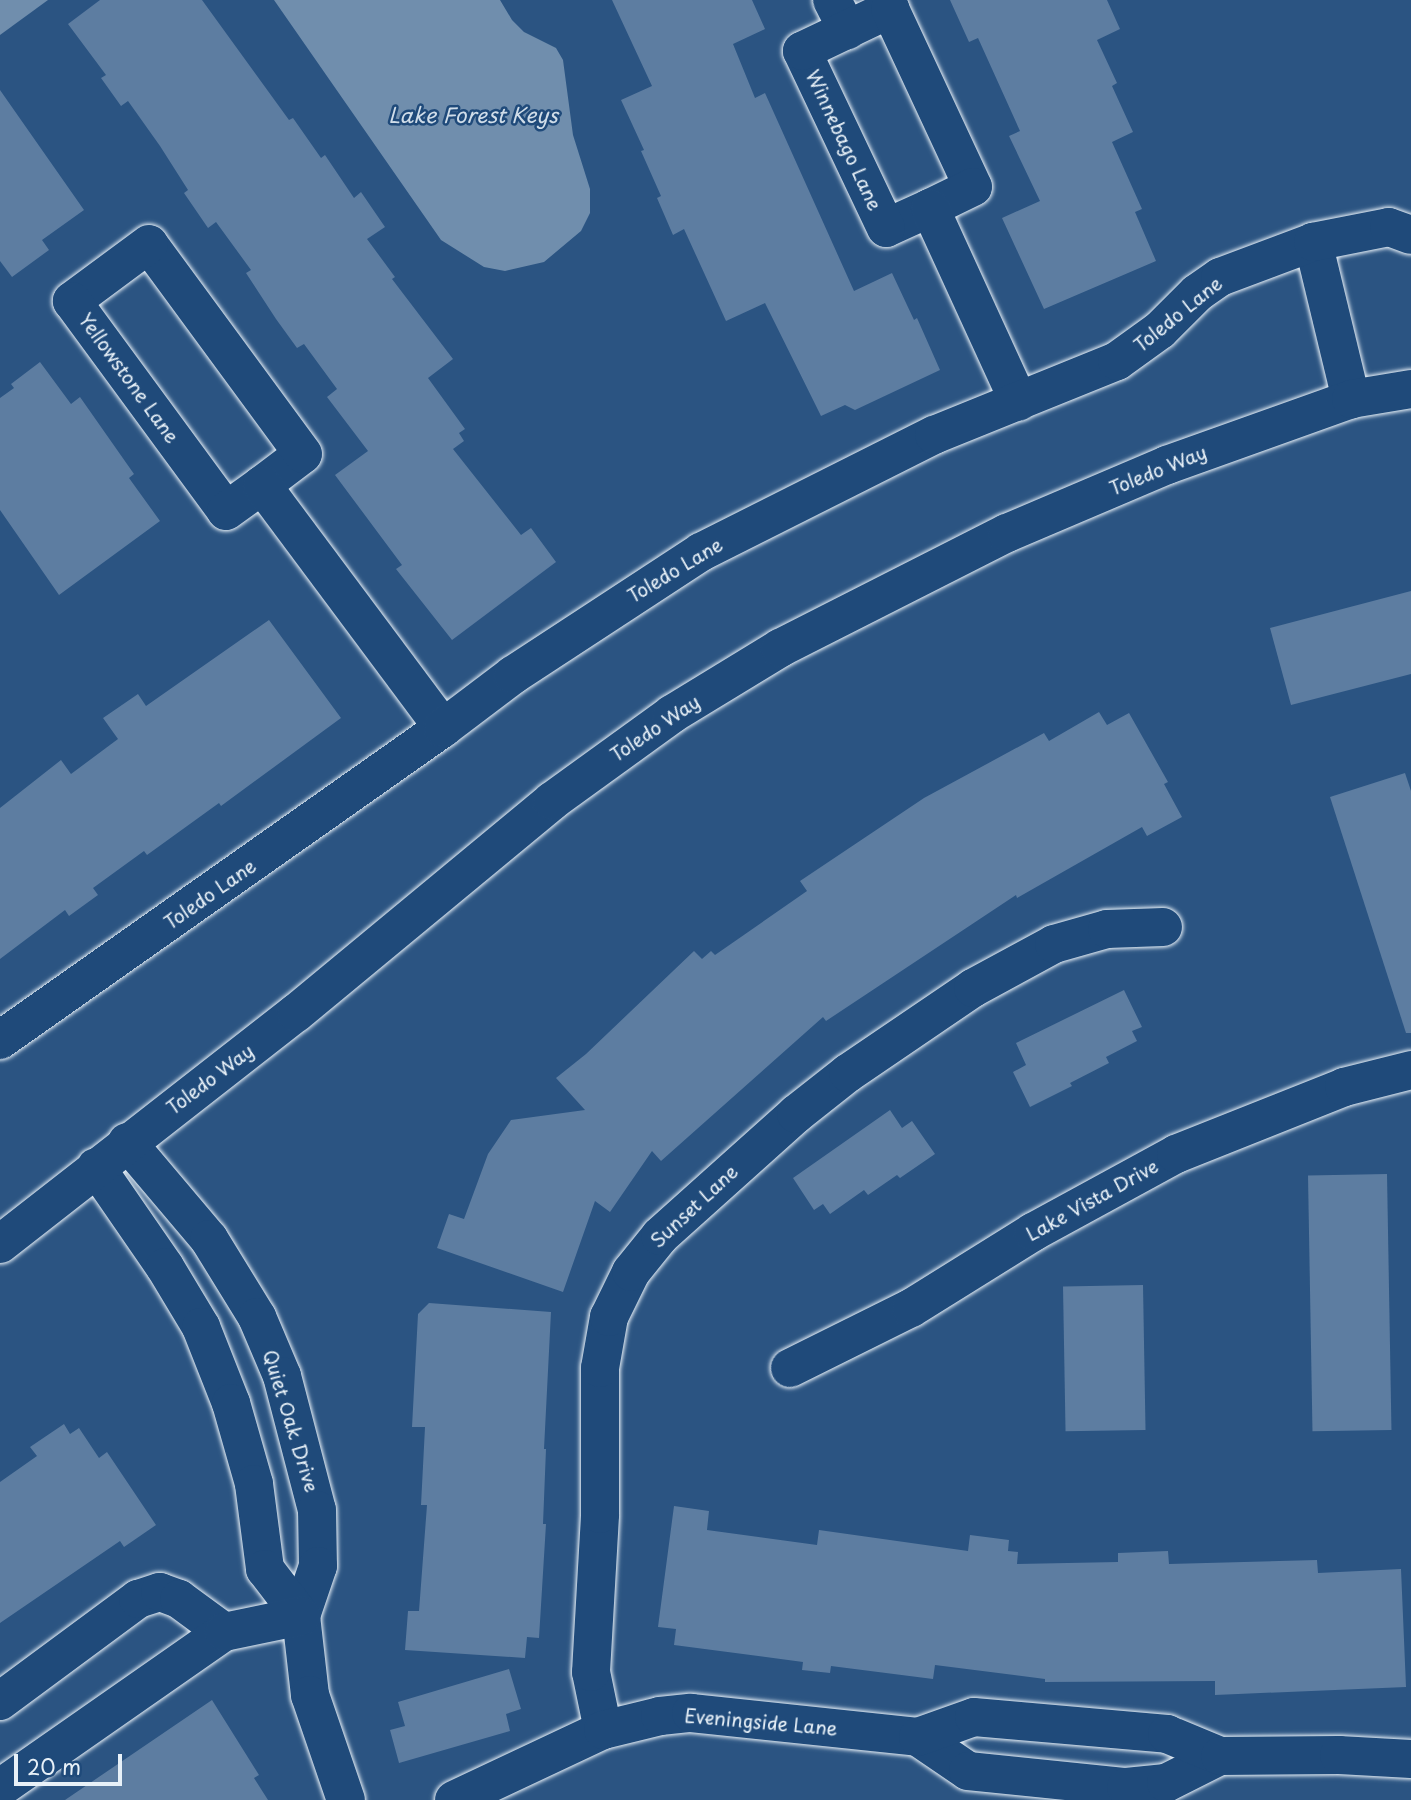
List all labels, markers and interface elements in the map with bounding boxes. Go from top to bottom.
street label: Winnebago Lane [801,66,887,214]
water label: Lake Forest Keys [388,101,558,127]
street label: Toledo Lane [1129,272,1227,356]
street label: Yellowstone Lane [74,308,184,448]
street label: Toledo Way [1106,440,1210,500]
street label: Toledo Lane [624,533,726,607]
street label: Toledo Way [606,690,704,766]
street label: Toledo Lane [160,854,260,934]
street label: Toledo Way [162,1039,258,1119]
street label: Lake Vista Drive [1021,1154,1163,1246]
street label: Sunset Lane [645,1159,743,1253]
street label: Quiet Oak Drive [258,1347,324,1495]
street label: Eveningside Lane [683,1704,839,1740]
scale bar [18,1741,126,1785]
text: 20 m [27,1750,81,1782]

